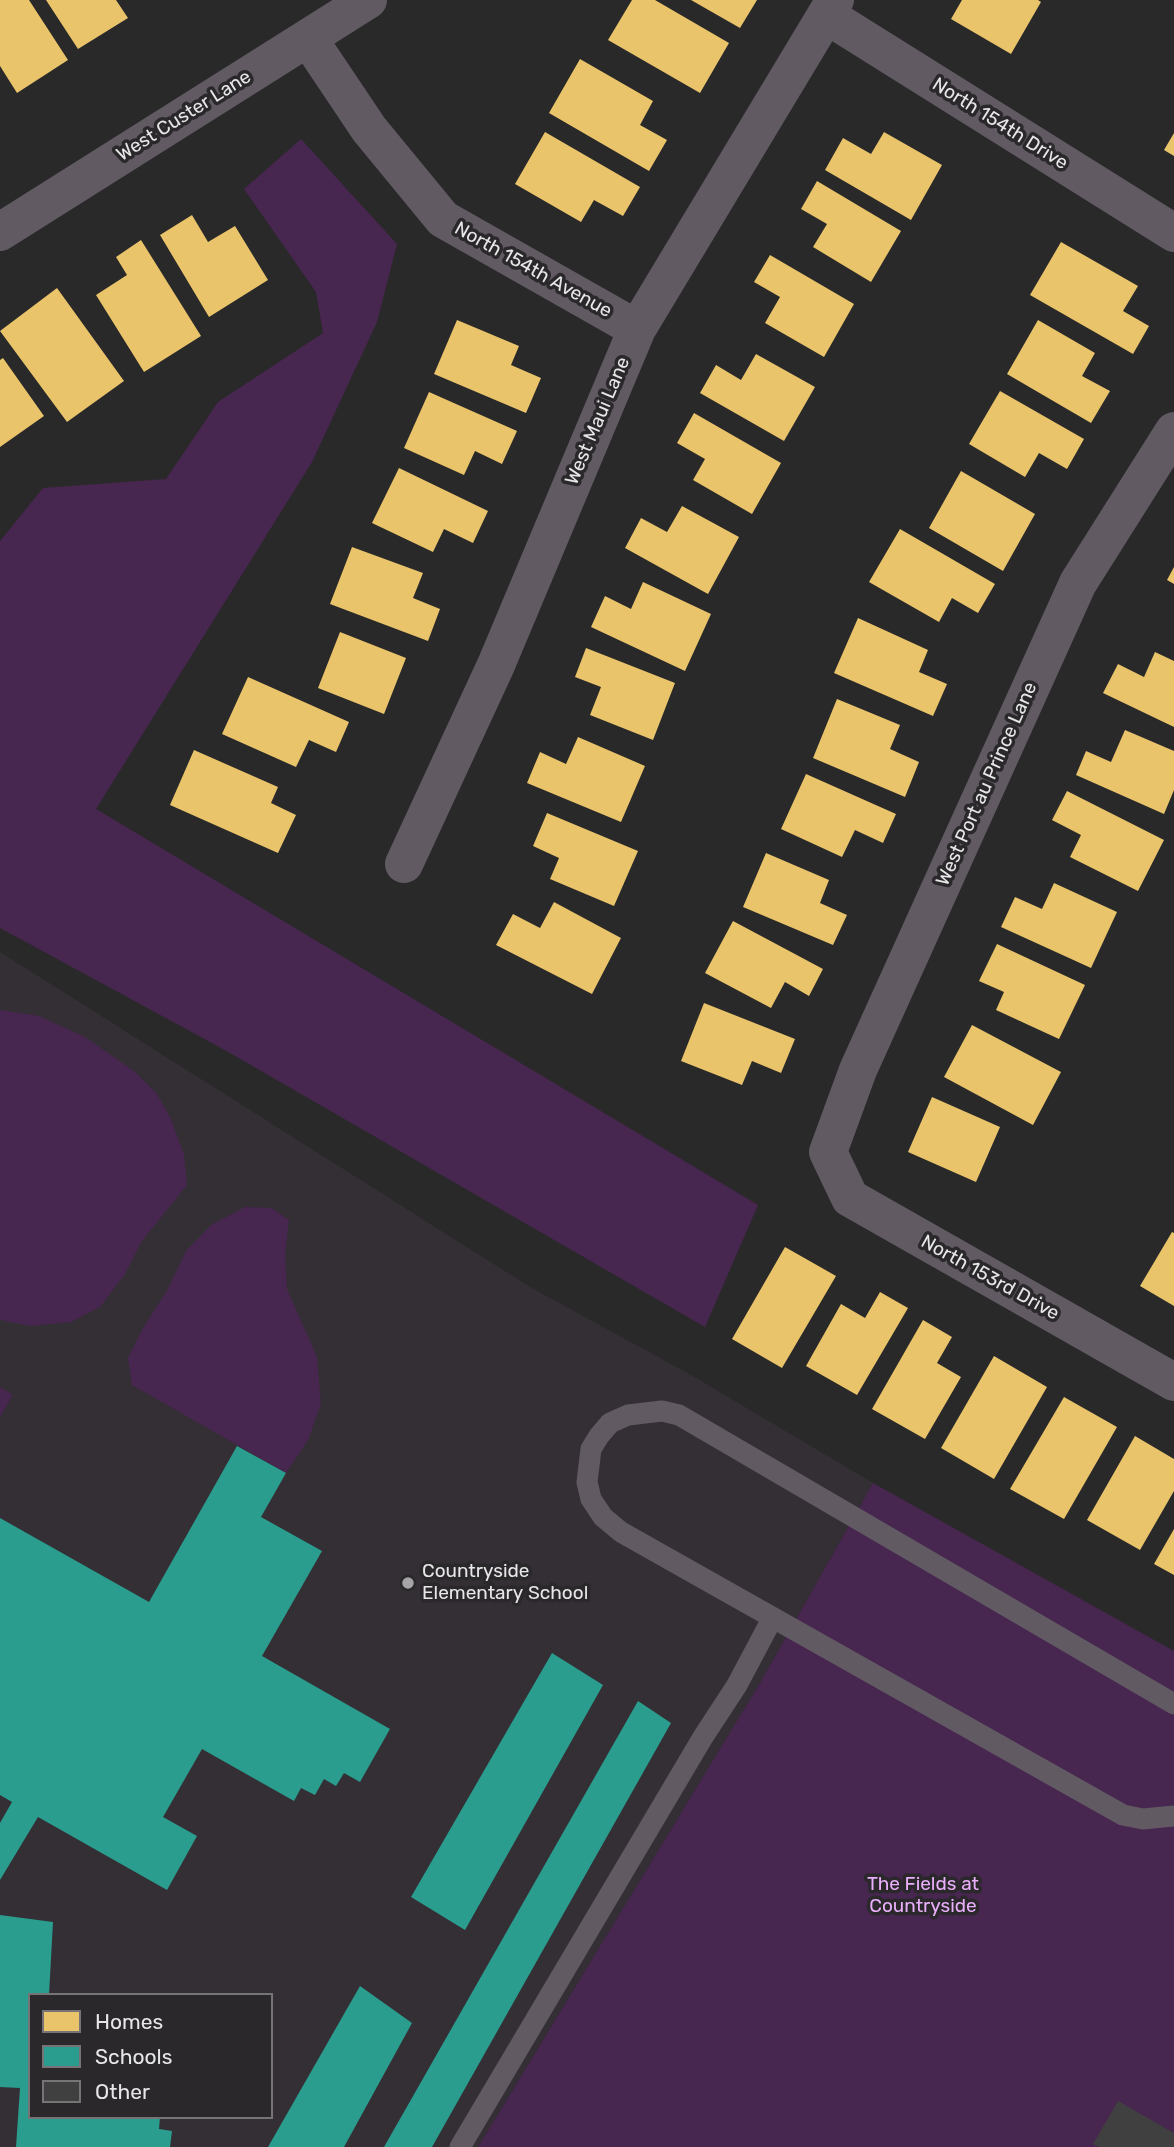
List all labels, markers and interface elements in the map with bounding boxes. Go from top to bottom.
street label: West Custer Lane [113,65,255,167]
street label: North 154th Drive [928,73,1072,175]
street label: North 154th Avenue [450,217,616,323]
street label: West Maui Lane [561,354,635,488]
street label: West Port au Prince Lane [932,679,1042,889]
street label: North 153rd Drive [917,1231,1063,1325]
place label: Countryside Elementary School [422,1561,588,1605]
marker: Countryside Elementary School [400,1575,416,1591]
park label: The Fields at Countryside [867,1874,979,1918]
legend [28,1993,273,2119]
text: Homes [95,2009,163,2034]
text: Schools [95,2044,172,2069]
text: Other [95,2079,150,2104]

